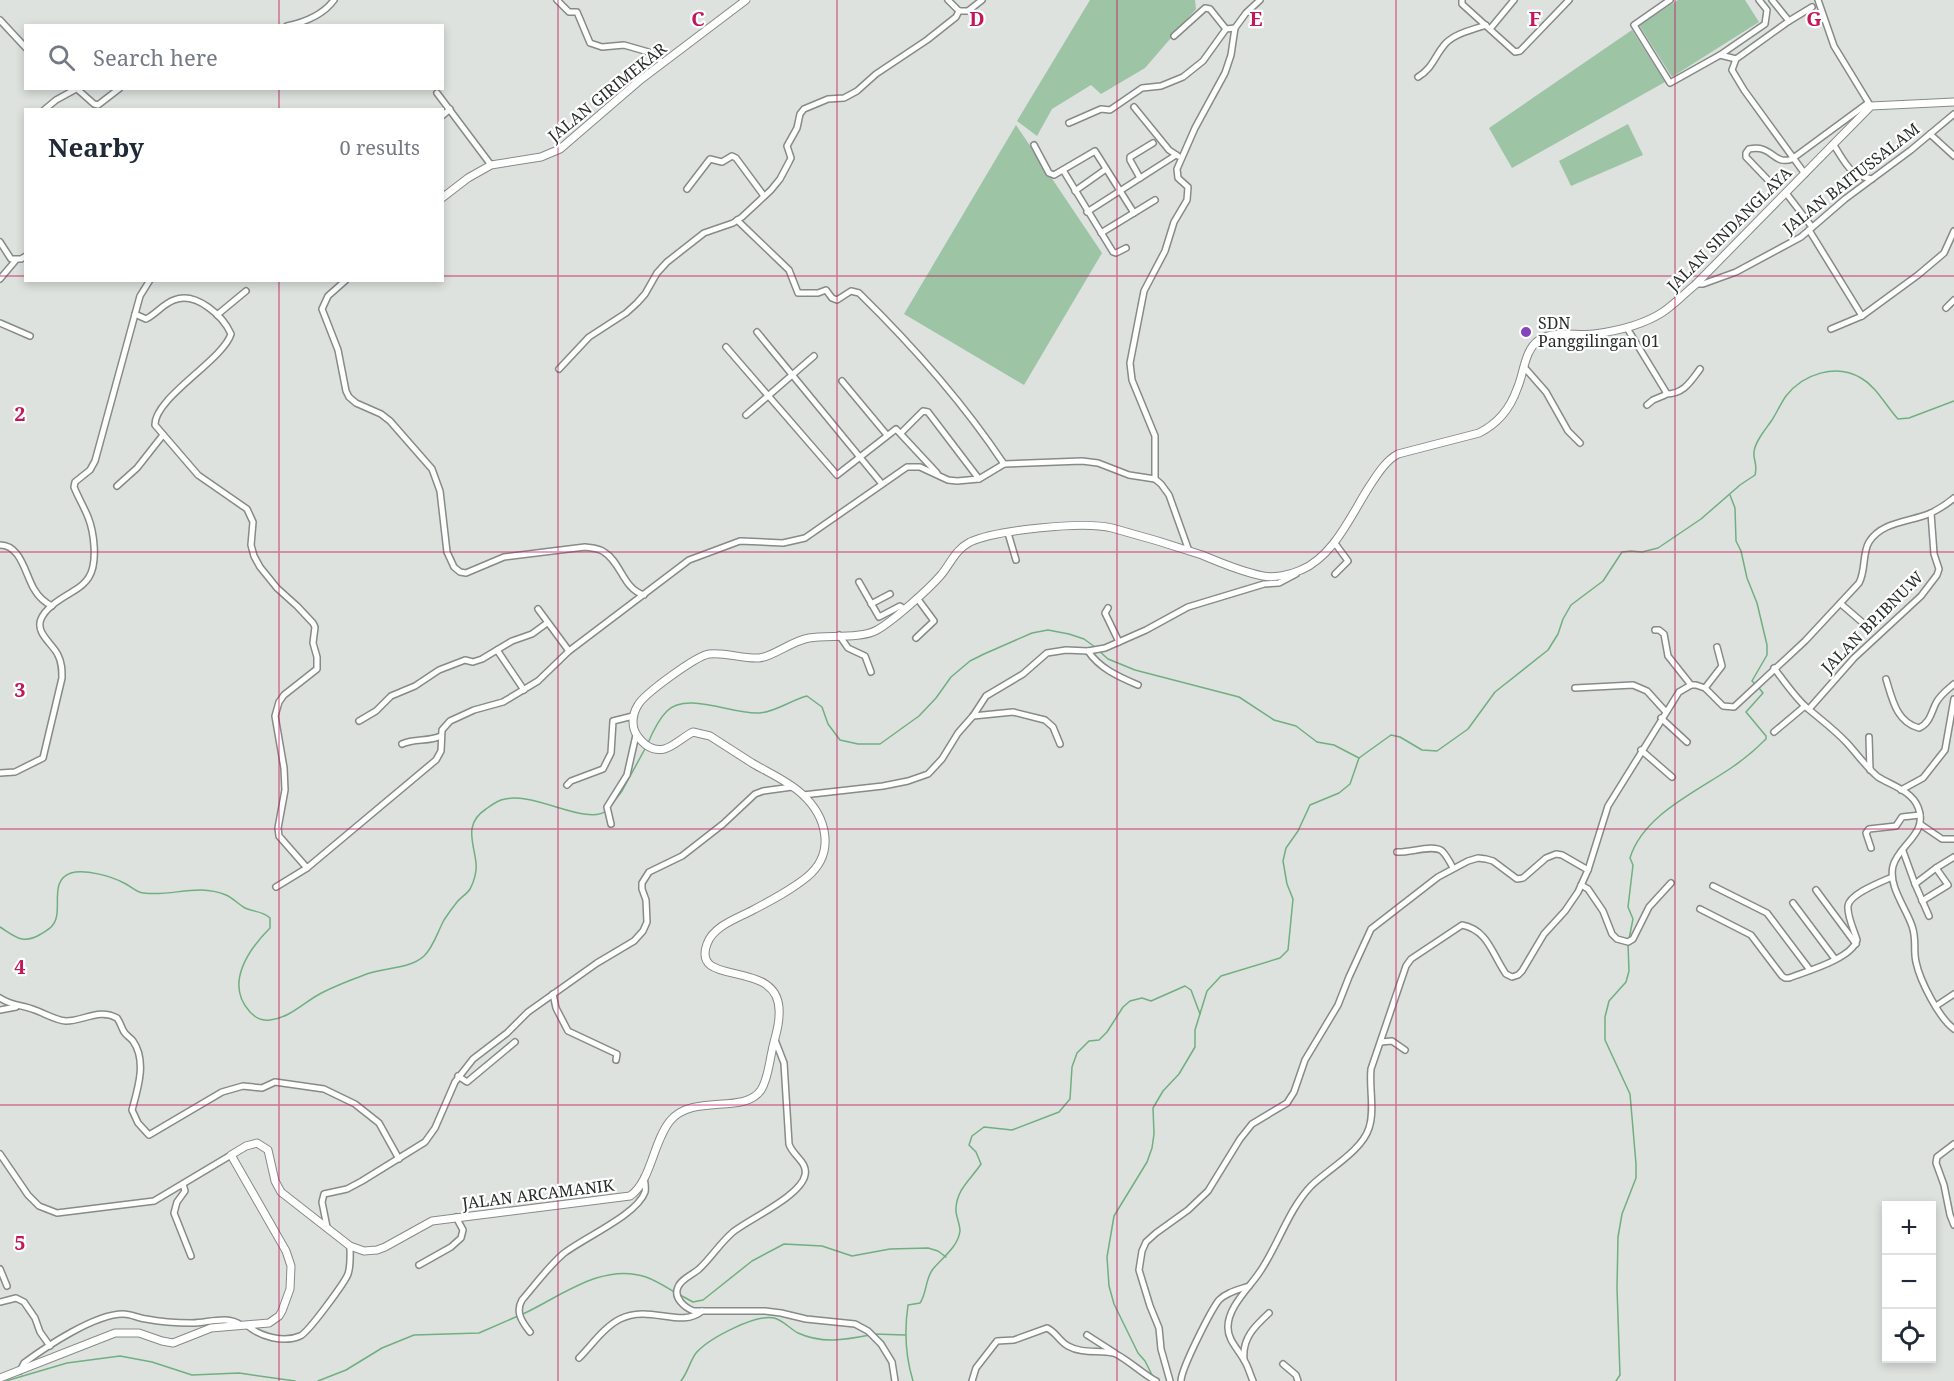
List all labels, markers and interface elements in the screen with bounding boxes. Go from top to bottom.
text: C [691,5,705,32]
text: D [969,5,985,32]
text: E [1249,5,1263,32]
text: F [1529,5,1541,32]
text: G [1806,5,1822,32]
search box [24,24,444,90]
street label: JALAN GIRIMEKAR [542,37,671,147]
icon: search [45,41,78,74]
text: Search here [93,42,218,72]
street label: JALAN BAITUSSALAM [1777,118,1924,239]
text: Nearby [48,129,144,165]
text: 0 results [340,134,420,161]
street label: JALAN SINDANGLAYA [1661,161,1797,297]
place label: SDN Panggilingan 01 [1538,312,1660,352]
marker: SDN Panggilingan 01 [1519,325,1533,339]
text: 2 [14,400,26,427]
street label: JALAN BP.IBNU.W [1815,566,1928,679]
text: 3 [14,676,26,703]
text: 4 [14,953,26,980]
street label: JALAN ARCAMANIK [460,1174,616,1214]
map controls [1882,1201,1936,1363]
button: + [1882,1201,1936,1255]
text: 5 [14,1229,26,1256]
button: − [1882,1255,1936,1309]
button: locate [1882,1309,1936,1363]

